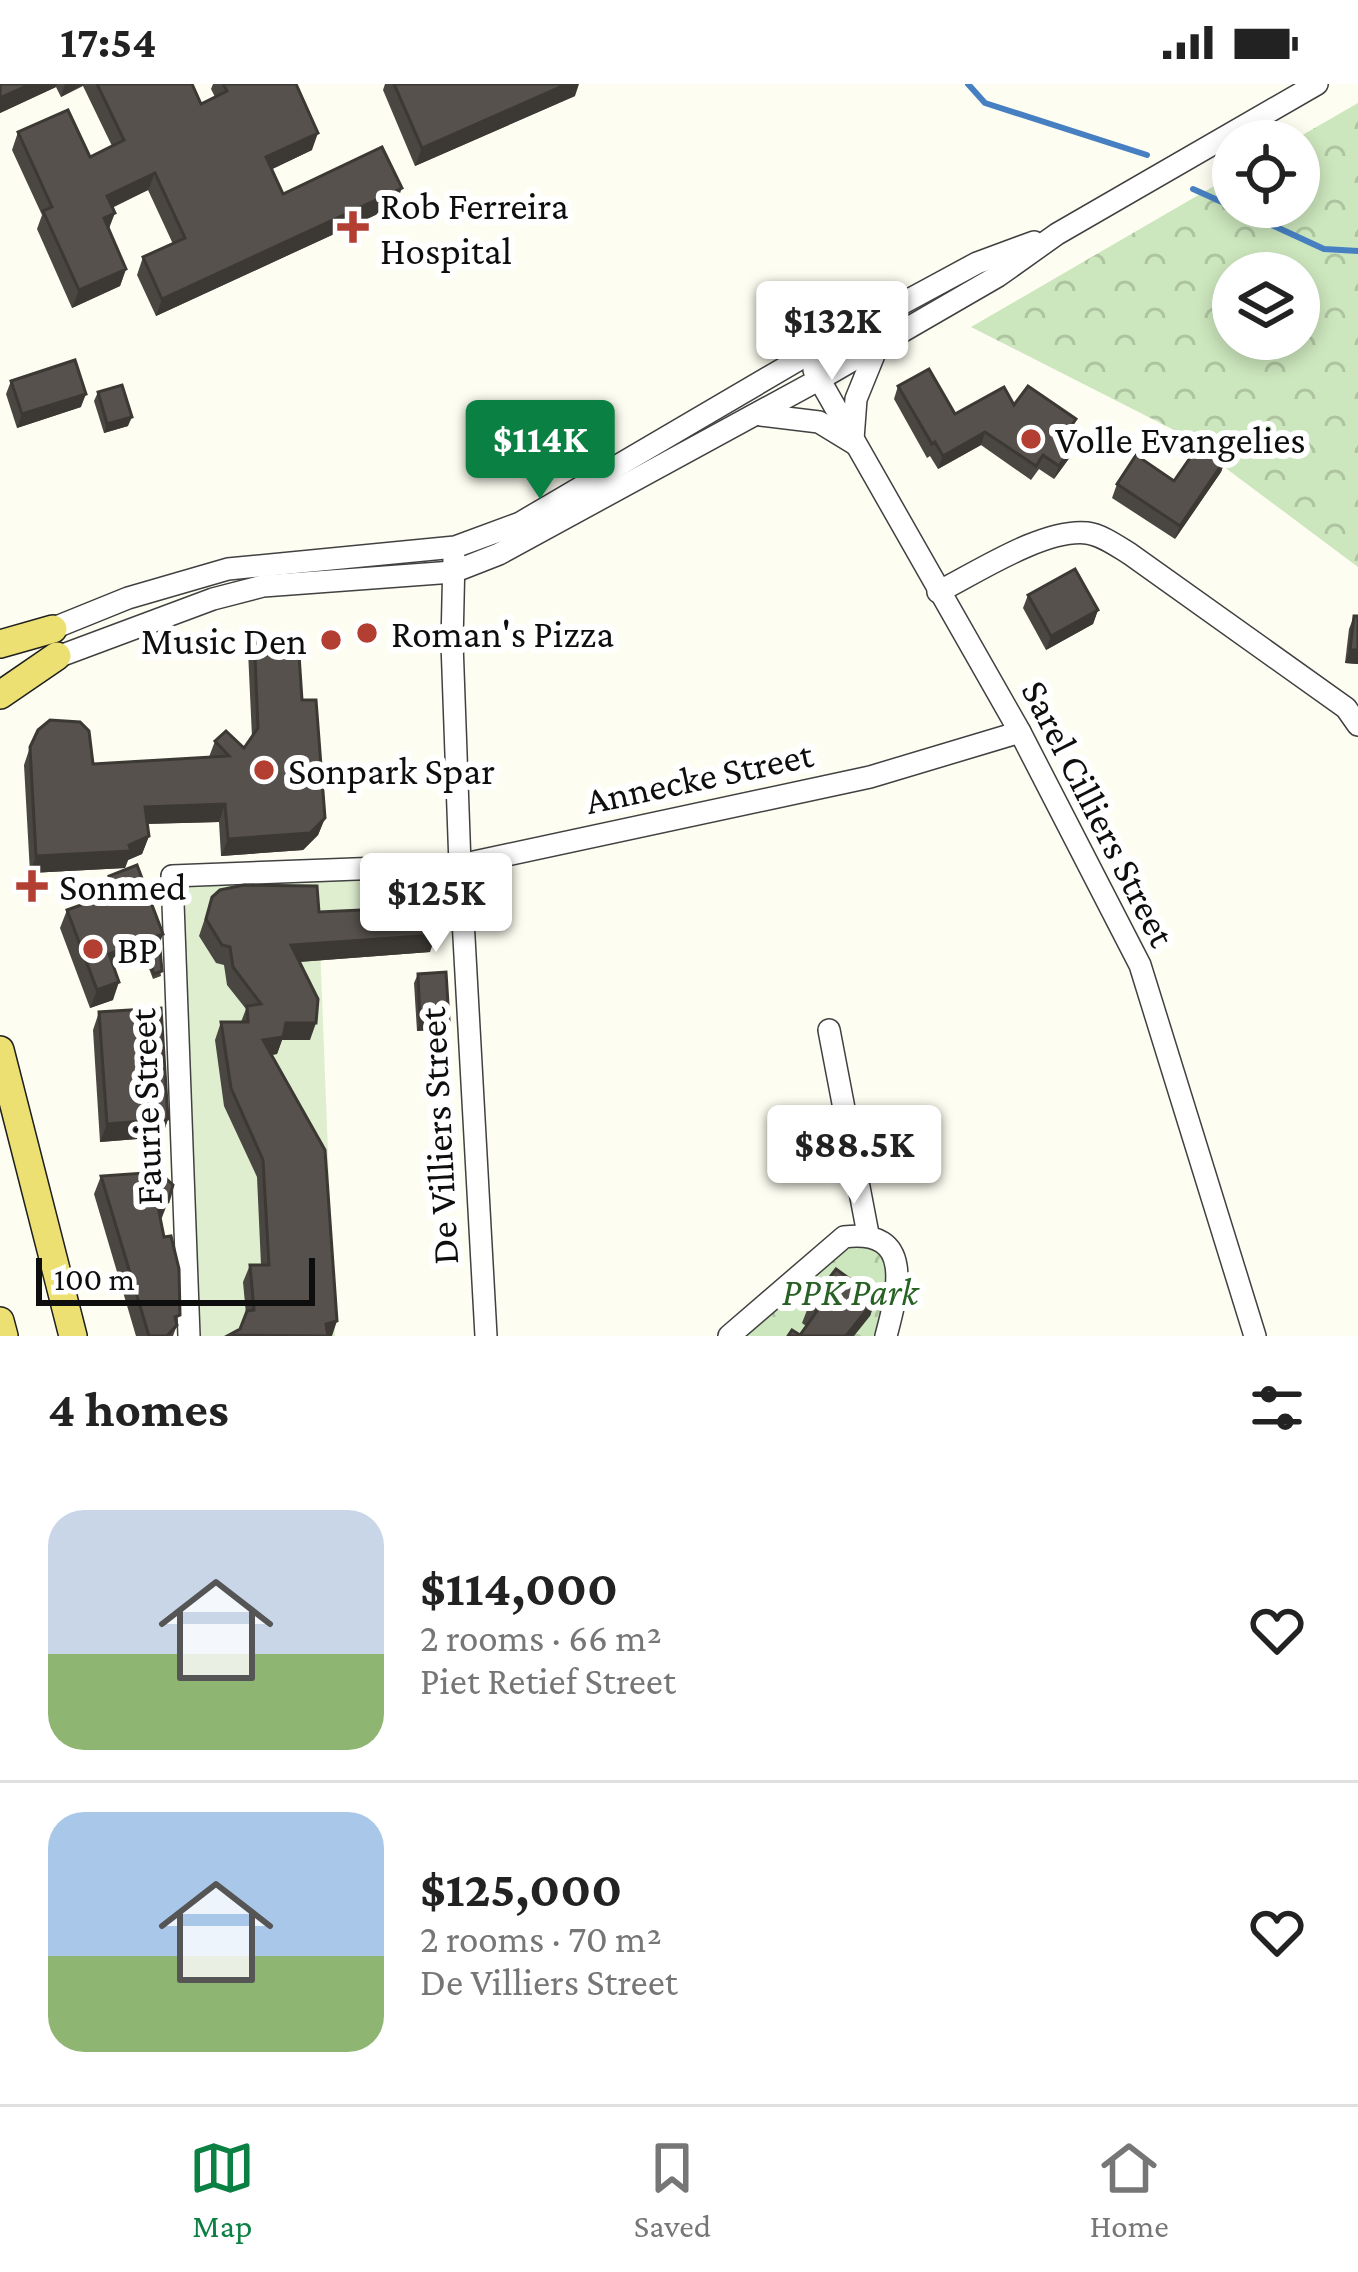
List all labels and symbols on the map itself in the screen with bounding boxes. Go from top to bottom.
place label: Rob Ferreira Hospital [380,184,569,273]
marker: Rob Ferreira Hospital [337,211,369,243]
pin: $132K [748,281,916,383]
pin: $114K [456,400,624,502]
place label: Volle Evangelies [1055,418,1306,462]
marker: Volle Evangelies [1018,426,1044,452]
place label: Roman's Pizza [391,612,614,655]
place label: Music Den [141,619,307,662]
marker: Roman's Pizza [354,620,380,646]
marker: Music Den [318,627,344,653]
street label: Sarel Cilliers Street [1013,673,1185,954]
street label: Annecke Street [581,732,818,822]
place label: Sonpark Spar [288,749,495,793]
marker: Sonpark Spar [251,757,277,783]
pin: $125K [352,853,520,955]
place label: Sonmed [59,865,187,908]
marker: Sonmed [16,870,48,902]
place label: BP [117,928,158,971]
marker: BP [80,936,106,962]
street label: De Villiers Street [410,1005,466,1266]
street label: Faurie Street [120,1007,170,1206]
pin: $88.5K [756,1105,952,1207]
scale bar [36,1252,315,1305]
park label: PPK Park [782,1270,920,1313]

